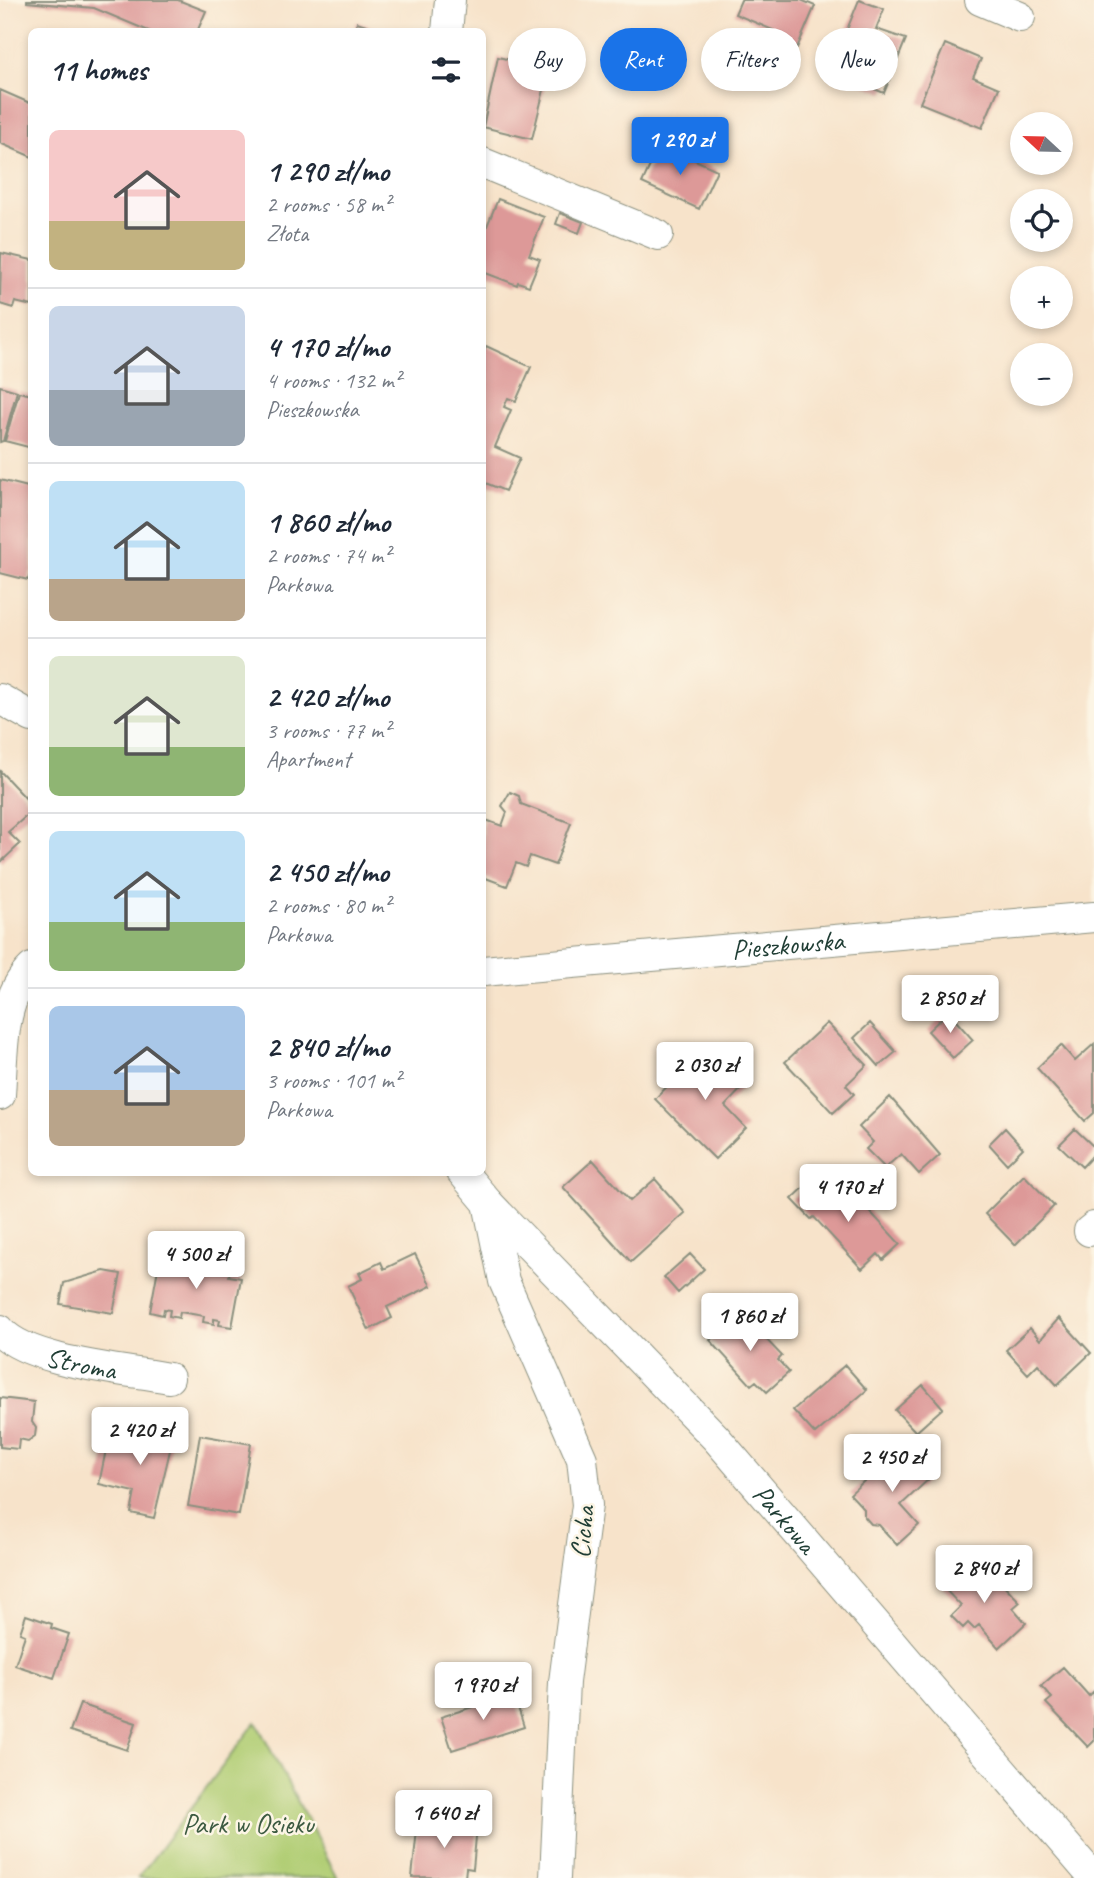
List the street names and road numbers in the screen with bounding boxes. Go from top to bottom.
street label: Pieszkowska [730,922,847,966]
street label: Stroma [42,1338,120,1387]
street label: Parkowa [746,1477,826,1562]
street label: Cicha [562,1502,602,1560]

